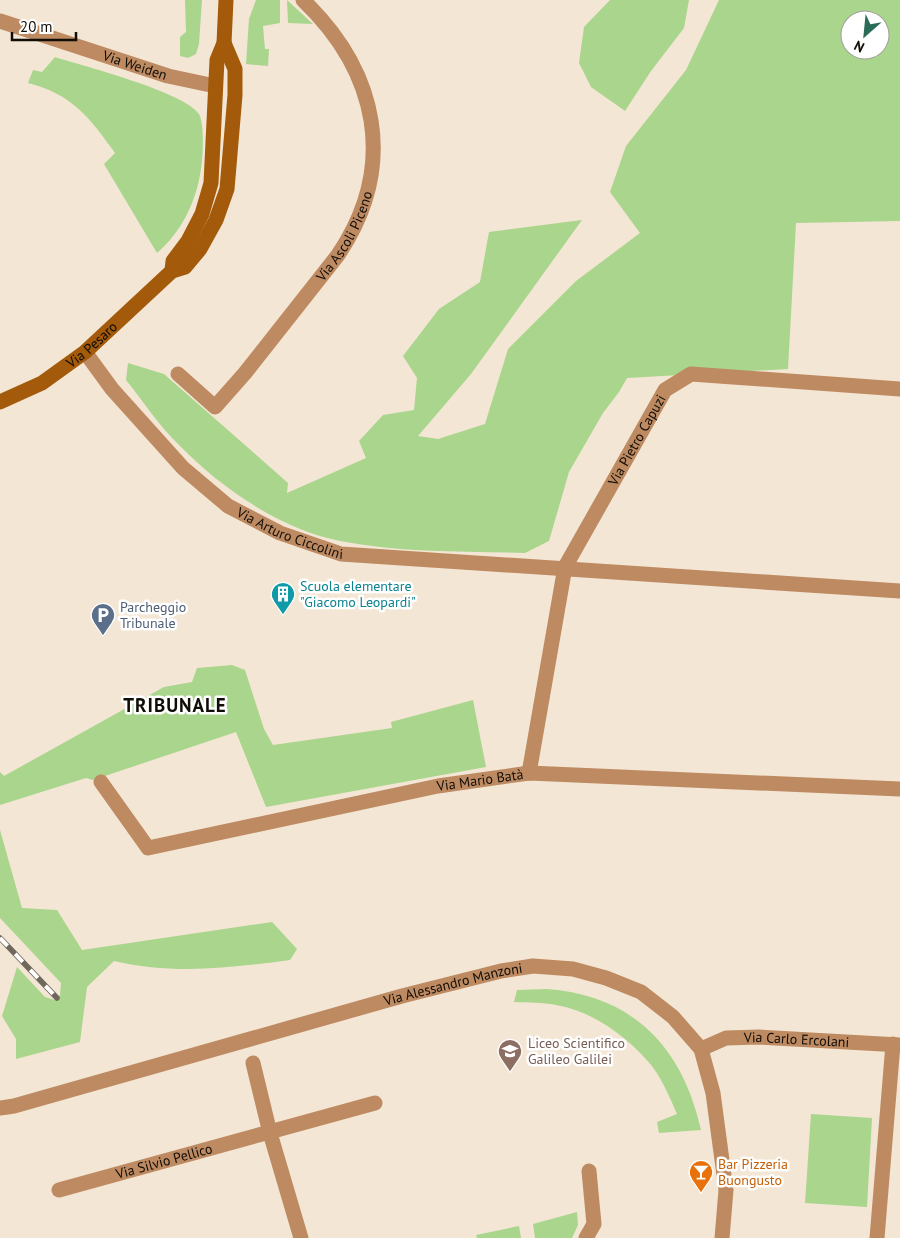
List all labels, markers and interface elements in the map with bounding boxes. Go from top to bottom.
scale bar [12,10,76,42]
north arrow [840,10,890,60]
text: 20 m [20,17,53,36]
text: N [851,36,867,57]
street label: Via Weiden [100,46,169,84]
street label: Via Ascoli Piceno [311,189,376,285]
street label: Via Pesaro [62,318,121,372]
street label: Via Pietro Capuzi [603,391,670,490]
street label: Via Arturo Ciccolini [233,503,344,563]
place label: Scuola elementare "Giacomo Leopardi" [300,577,416,611]
building icon: Scuola elementare "Giacomo Leopardi" [270,581,296,615]
place label: Parcheggio Tribunale [120,598,186,632]
parking icon: Parcheggio Tribunale [90,602,116,636]
district label: TRIBUNALE [123,693,227,717]
street label: Via Mario Batà [435,765,524,795]
street label: Via Alessandro Manzoni [381,959,524,1010]
street label: Via Carlo Ercolani [743,1028,850,1051]
place label: Liceo Scientifico Galileo Galilei [528,1034,625,1068]
school or university icon: Liceo Scientifico Galileo Galilei [497,1038,523,1072]
street label: Via Silvio Pellico [113,1139,214,1183]
place label: Bar Pizzeria Buongusto [718,1155,788,1189]
bar icon: Bar Pizzeria Buongusto [688,1159,714,1193]

